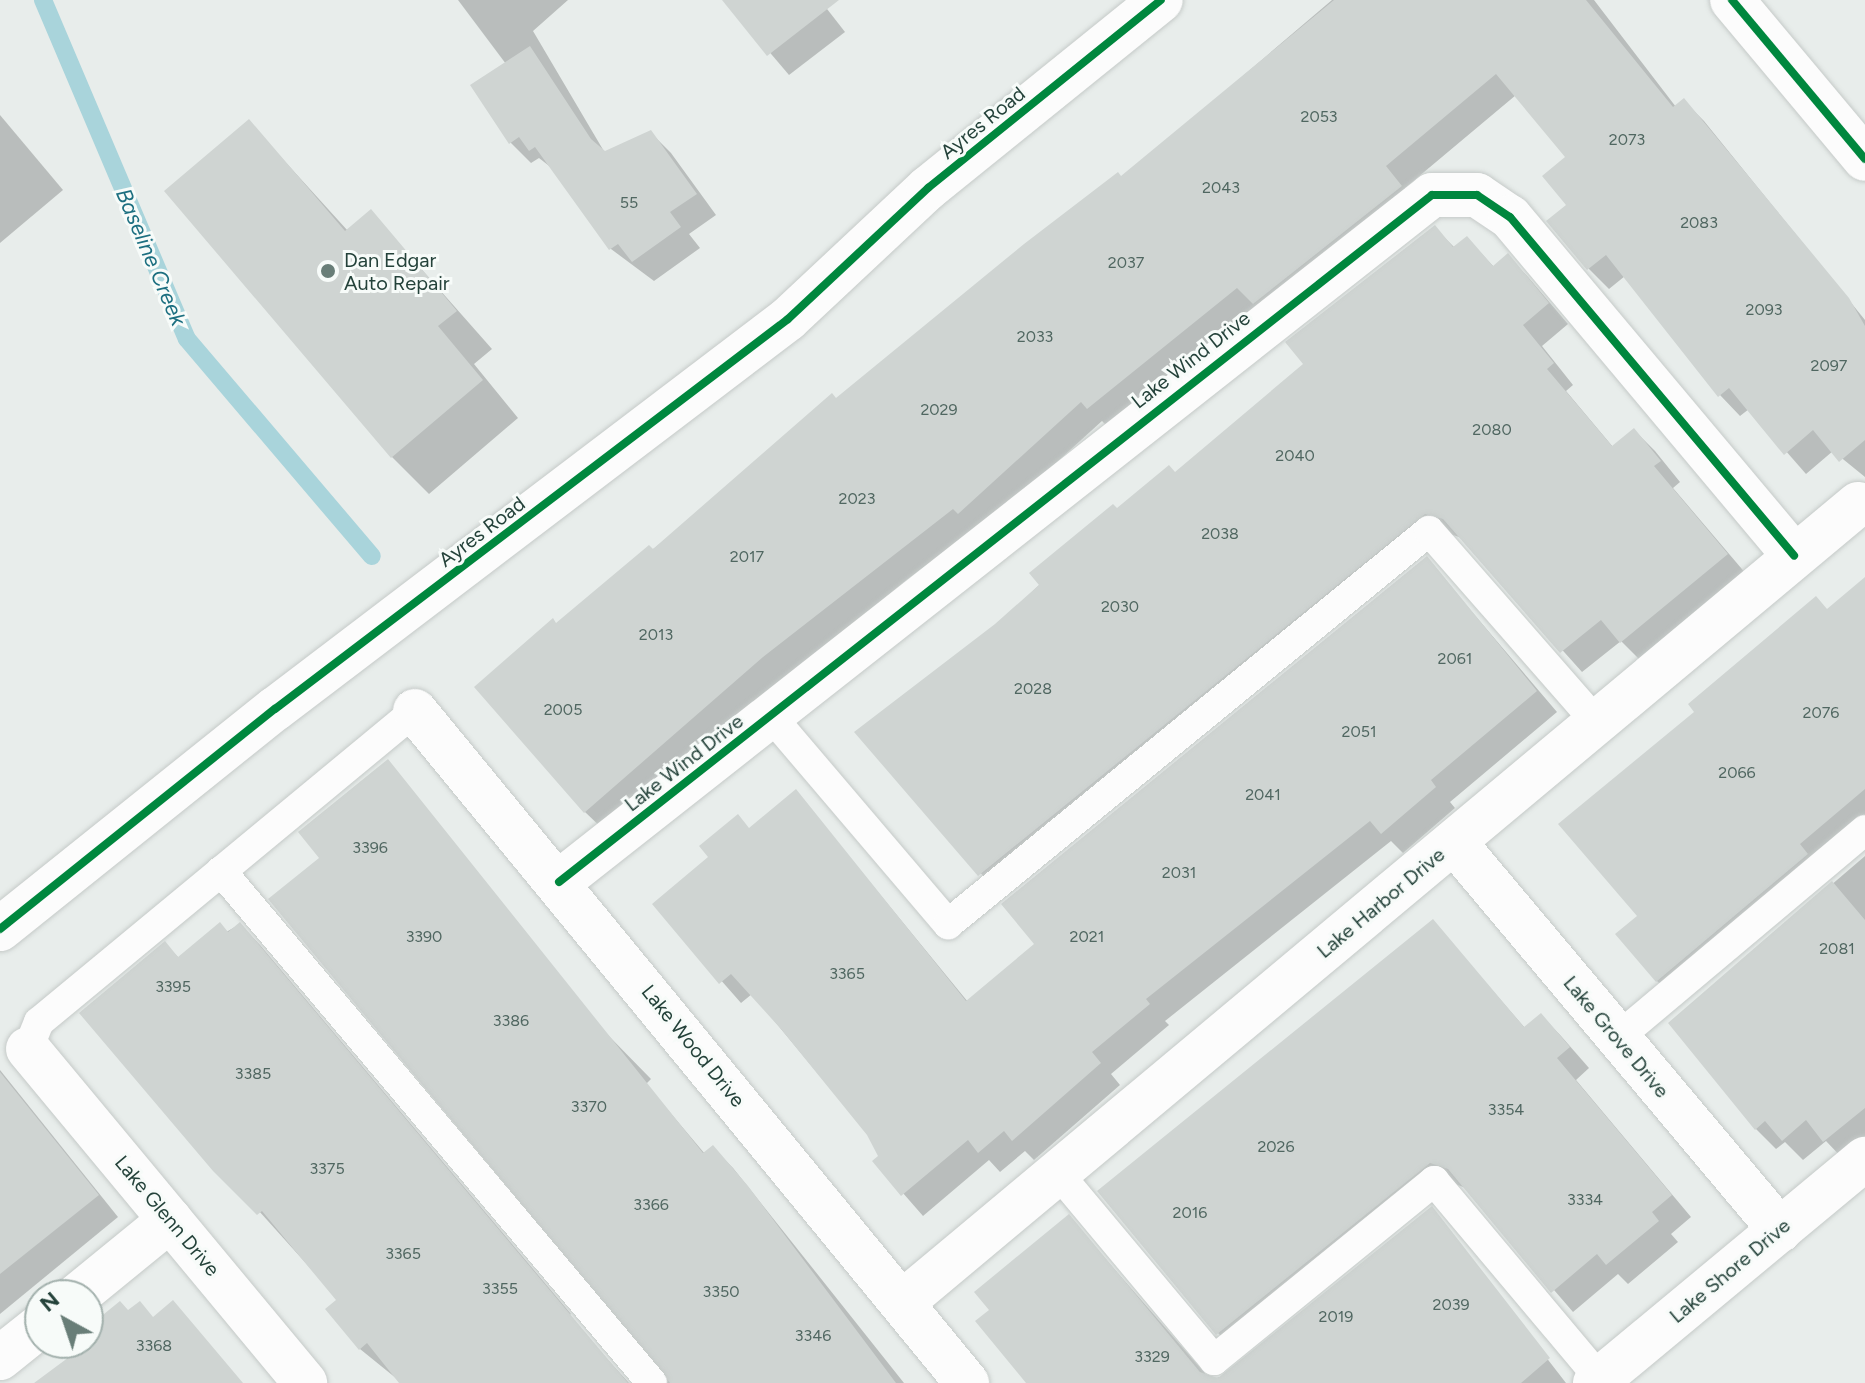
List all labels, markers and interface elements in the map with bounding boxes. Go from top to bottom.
street label: Ayres Road [936,82,1030,164]
house number: 2053 [1300,107,1338,127]
house number: 2073 [1609,130,1645,150]
house number: 2043 [1202,178,1240,198]
water label: Baseline Creek [110,184,192,330]
house number: 55 [620,193,638,213]
house number: 2083 [1680,213,1718,233]
place label: Dan Edgar Auto Repair [344,248,450,295]
house number: 2037 [1108,253,1144,273]
marker: Dan Edgar Auto Repair [319,262,337,280]
house number: 2093 [1746,300,1782,320]
street label: Lake Wind Drive [1127,306,1255,414]
house number: 2033 [1017,327,1053,347]
house number: 2097 [1811,356,1847,376]
house number: 2029 [920,400,958,420]
house number: 2080 [1472,420,1512,440]
house number: 2040 [1275,446,1315,466]
house number: 2023 [839,489,875,509]
street label: Ayres Road [434,492,530,572]
house number: 2038 [1201,524,1239,544]
house number: 2017 [730,547,764,567]
house number: 2030 [1101,597,1139,617]
house number: 2013 [639,625,673,645]
house number: 2061 [1438,649,1472,669]
house number: 2028 [1014,679,1052,699]
house number: 2005 [544,700,582,720]
house number: 2076 [1803,703,1839,723]
street label: Lake Wind Drive [620,709,748,817]
house number: 2051 [1341,722,1377,742]
house number: 2066 [1718,763,1756,783]
house number: 2041 [1245,785,1281,805]
house number: 3396 [352,838,388,858]
street label: Lake Harbor Drive [1312,843,1450,963]
house number: 2031 [1162,863,1196,883]
house number: 3390 [406,927,442,947]
house number: 2021 [1070,927,1104,947]
house number: 2081 [1819,939,1855,959]
house number: 3365 [829,964,865,984]
street label: Lake Grove Drive [1558,971,1674,1103]
house number: 3395 [155,977,191,997]
street label: Lake Wood Drive [636,980,750,1112]
house number: 3386 [493,1011,529,1031]
house number: 3385 [235,1064,271,1084]
house number: 3370 [571,1097,607,1117]
house number: 3354 [1488,1100,1524,1120]
house number: 2026 [1257,1137,1295,1157]
street label: Lake Glenn Drive [110,1151,224,1281]
house number: 3375 [309,1159,345,1179]
house number: 3334 [1567,1190,1603,1210]
house number: 3366 [633,1195,669,1215]
house number: 2016 [1173,1203,1207,1223]
street label: Lake Shore Drive [1665,1214,1795,1328]
house number: 3365 [385,1244,421,1264]
north arrow [24,1279,104,1359]
house number: 3355 [482,1279,518,1299]
house number: 3350 [703,1282,739,1302]
text: N [34,1286,65,1318]
house number: 2039 [1433,1295,1469,1315]
house number: 2019 [1319,1307,1353,1327]
house number: 3346 [795,1326,831,1346]
house number: 3368 [136,1336,172,1356]
house number: 3329 [1134,1347,1170,1367]

